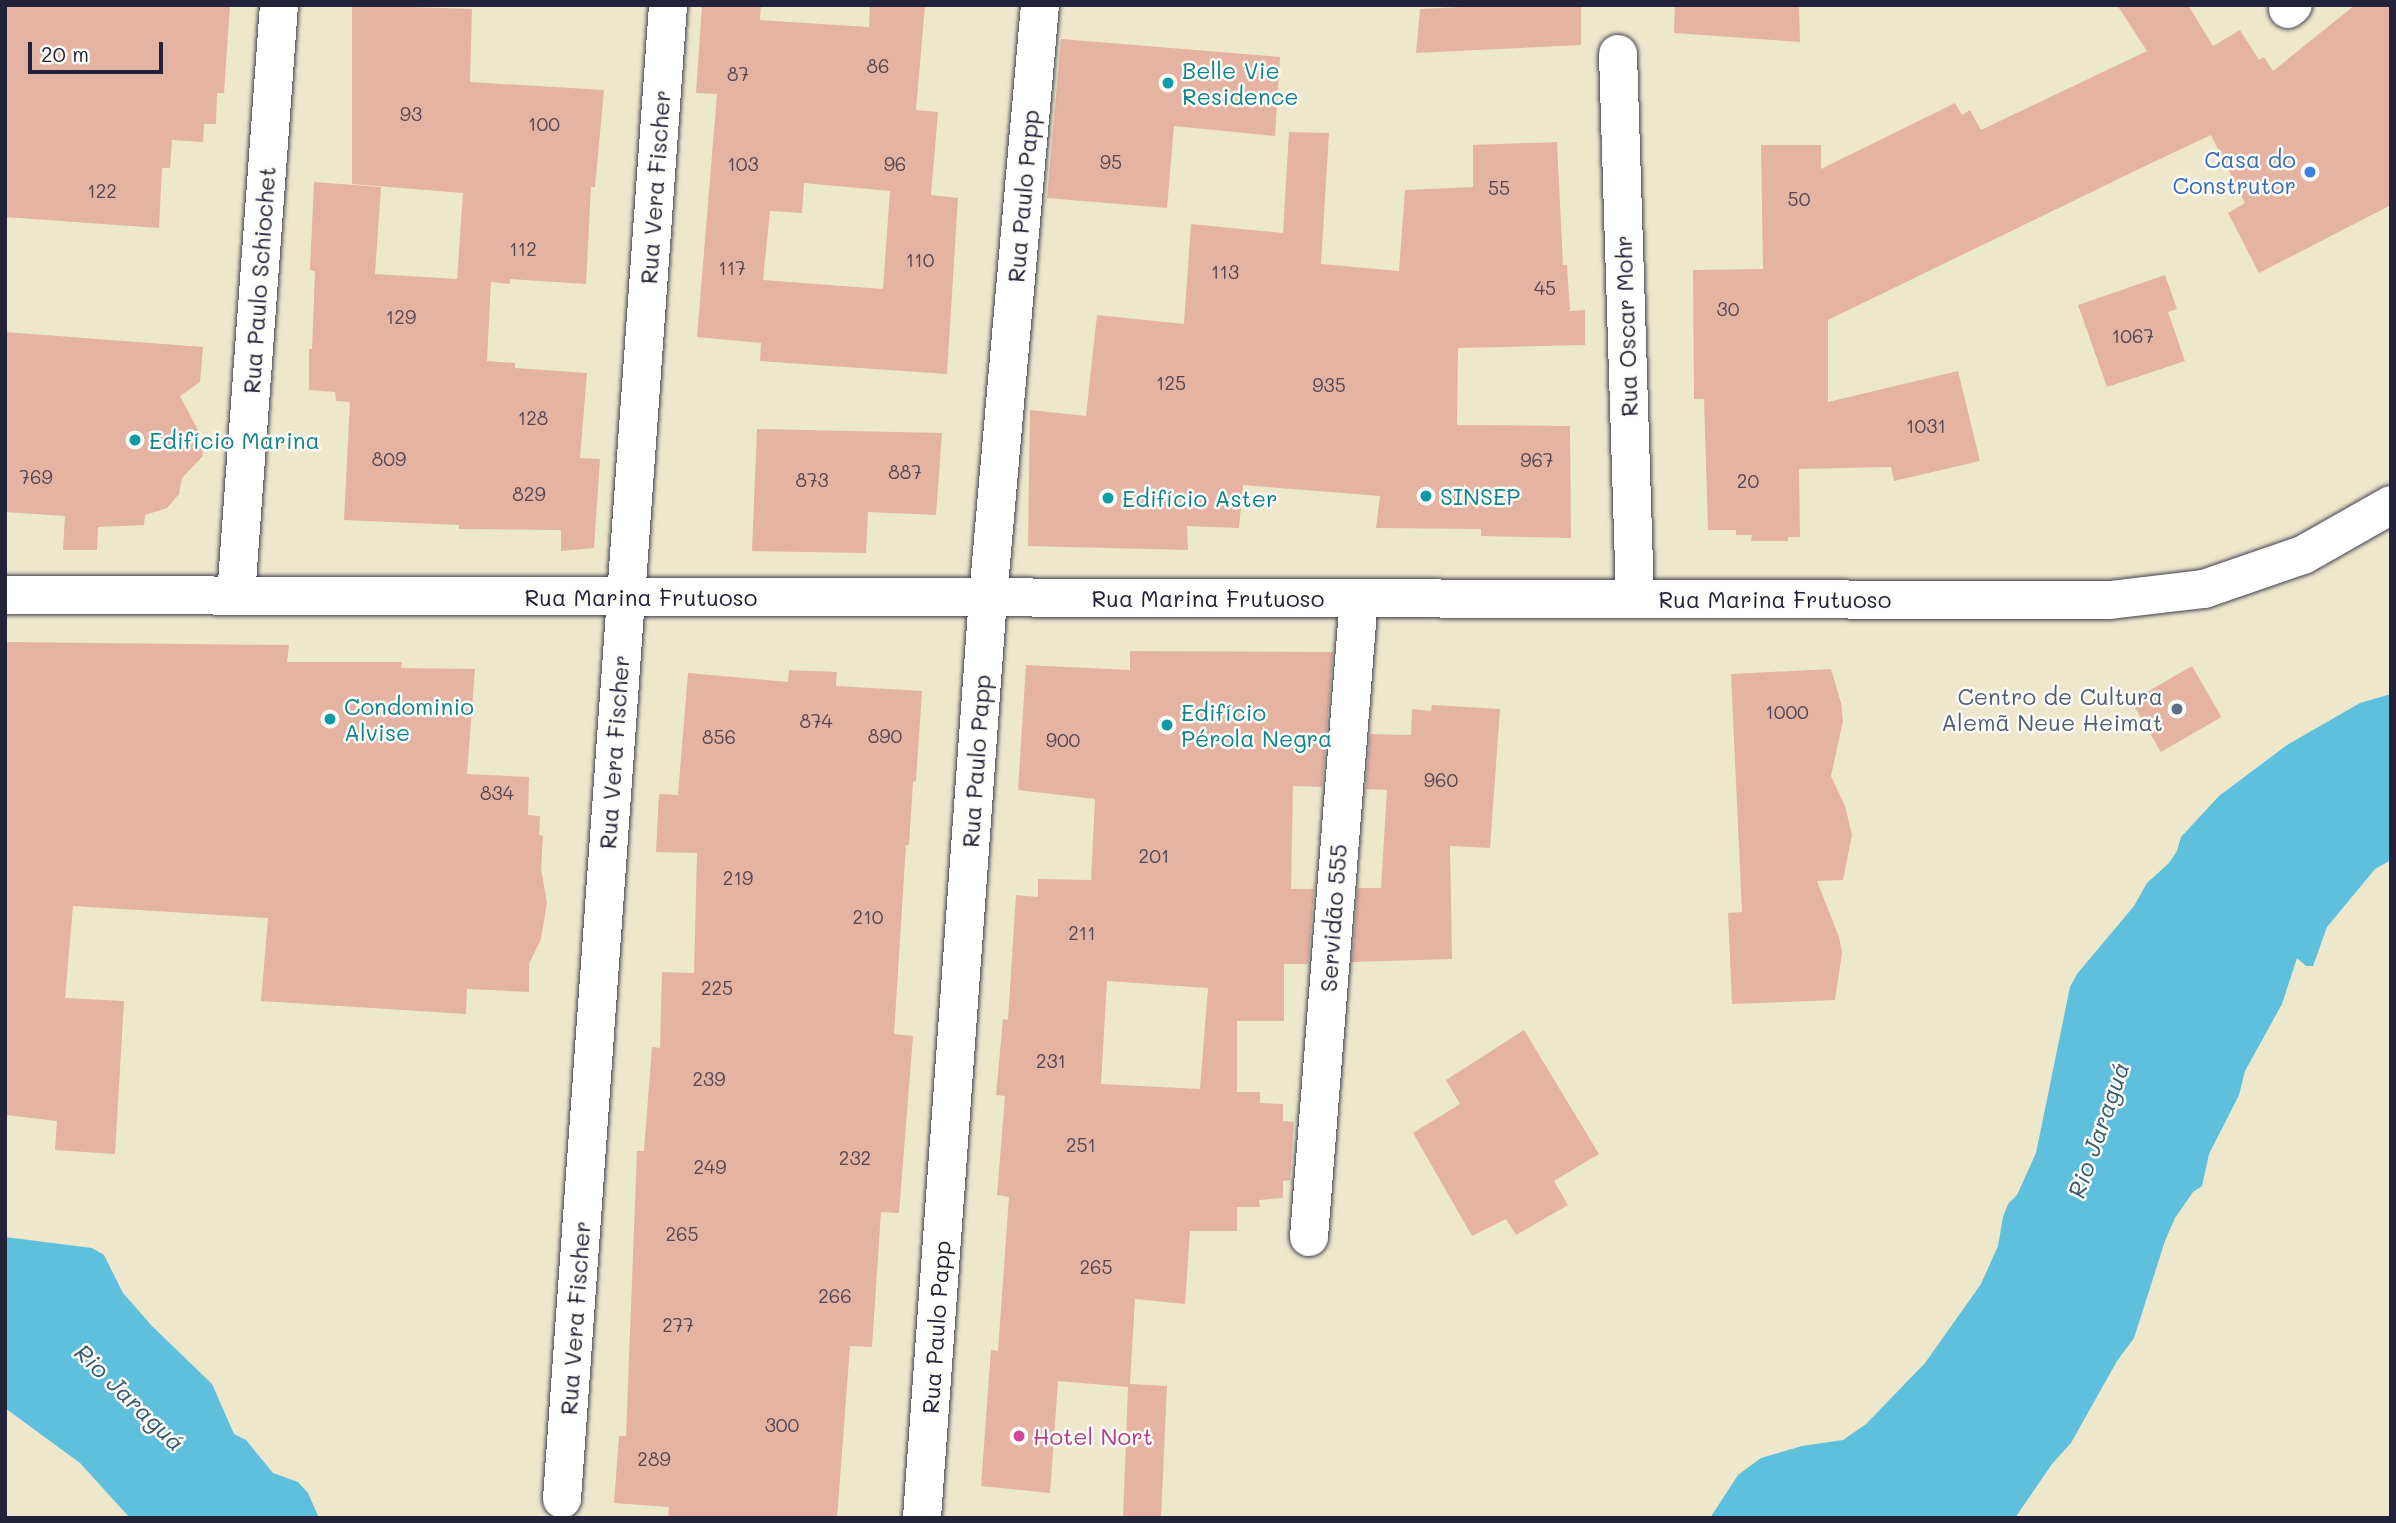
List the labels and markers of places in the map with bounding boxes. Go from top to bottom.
place label: Belle Vie Residence [1182,56,1299,110]
marker: Belle Vie Residence [1160,75,1176,91]
place label: Casa do Construtor [2172,145,2296,199]
marker: Casa do Construtor [2302,164,2318,180]
place label: Edifício Marina [149,426,320,454]
marker: Edifício Marina [127,432,143,448]
place label: SINSEP [1440,482,1520,510]
place label: Edifício Aster [1122,484,1278,512]
marker: SINSEP [1418,488,1434,504]
marker: Edifício Aster [1100,490,1116,506]
place label: Centro de Cultura Alemã Neue Heimat [1941,682,2163,736]
place label: Condominio Alvise [344,692,474,746]
place label: Edifício Pérola Negra [1181,698,1332,752]
marker: Centro de Cultura Alemã Neue Heimat [2169,701,2185,717]
marker: Condominio Alvise [322,711,338,727]
marker: Edifício Pérola Negra [1159,717,1175,733]
place label: Hotel Nort [1033,1422,1153,1450]
marker: Hotel Nort [1011,1428,1027,1444]

